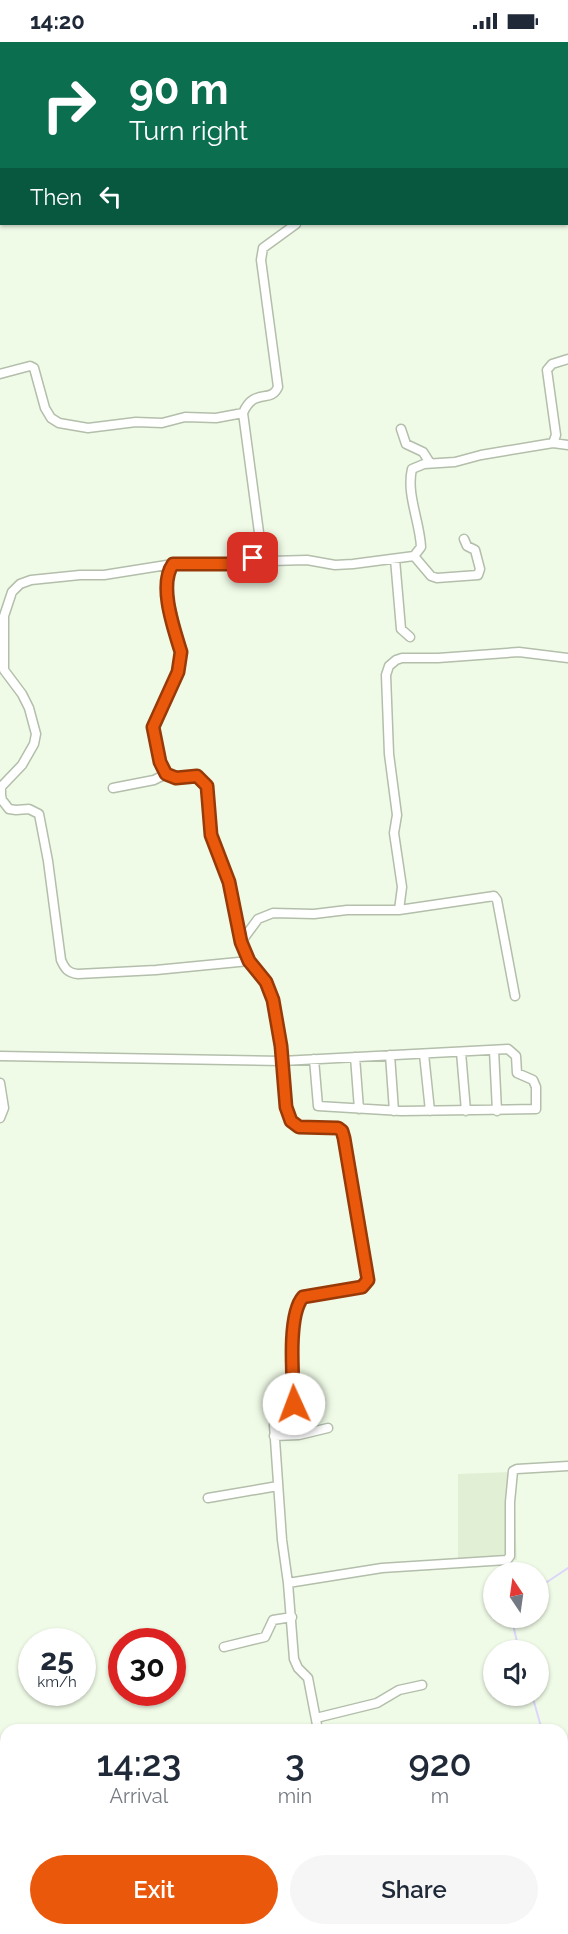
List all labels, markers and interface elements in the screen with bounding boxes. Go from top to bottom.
text: 14:20 [30,8,85,34]
text: 90 m [129,65,229,114]
icon: right [30,66,108,144]
text: Turn right [129,115,248,146]
icon: left [94,180,127,213]
text: Then [30,184,82,210]
pin [227,532,278,583]
icon: arrive [236,541,269,574]
position arrow [262,1372,326,1436]
north arrow [483,1562,549,1628]
map controls [483,1562,549,1706]
speed limit sign: 30 [108,1628,186,1706]
button: sound [483,1640,549,1706]
text: 25 [40,1642,74,1677]
text: km/h [37,1673,77,1691]
text: 14:23 [96,1742,181,1784]
text: 3 [285,1742,305,1784]
text: 920 [409,1742,472,1784]
text: Arrival [110,1784,168,1808]
text: min [278,1784,312,1808]
text: m [431,1784,449,1808]
button: Exit [30,1855,278,1924]
button: Share [290,1855,538,1924]

